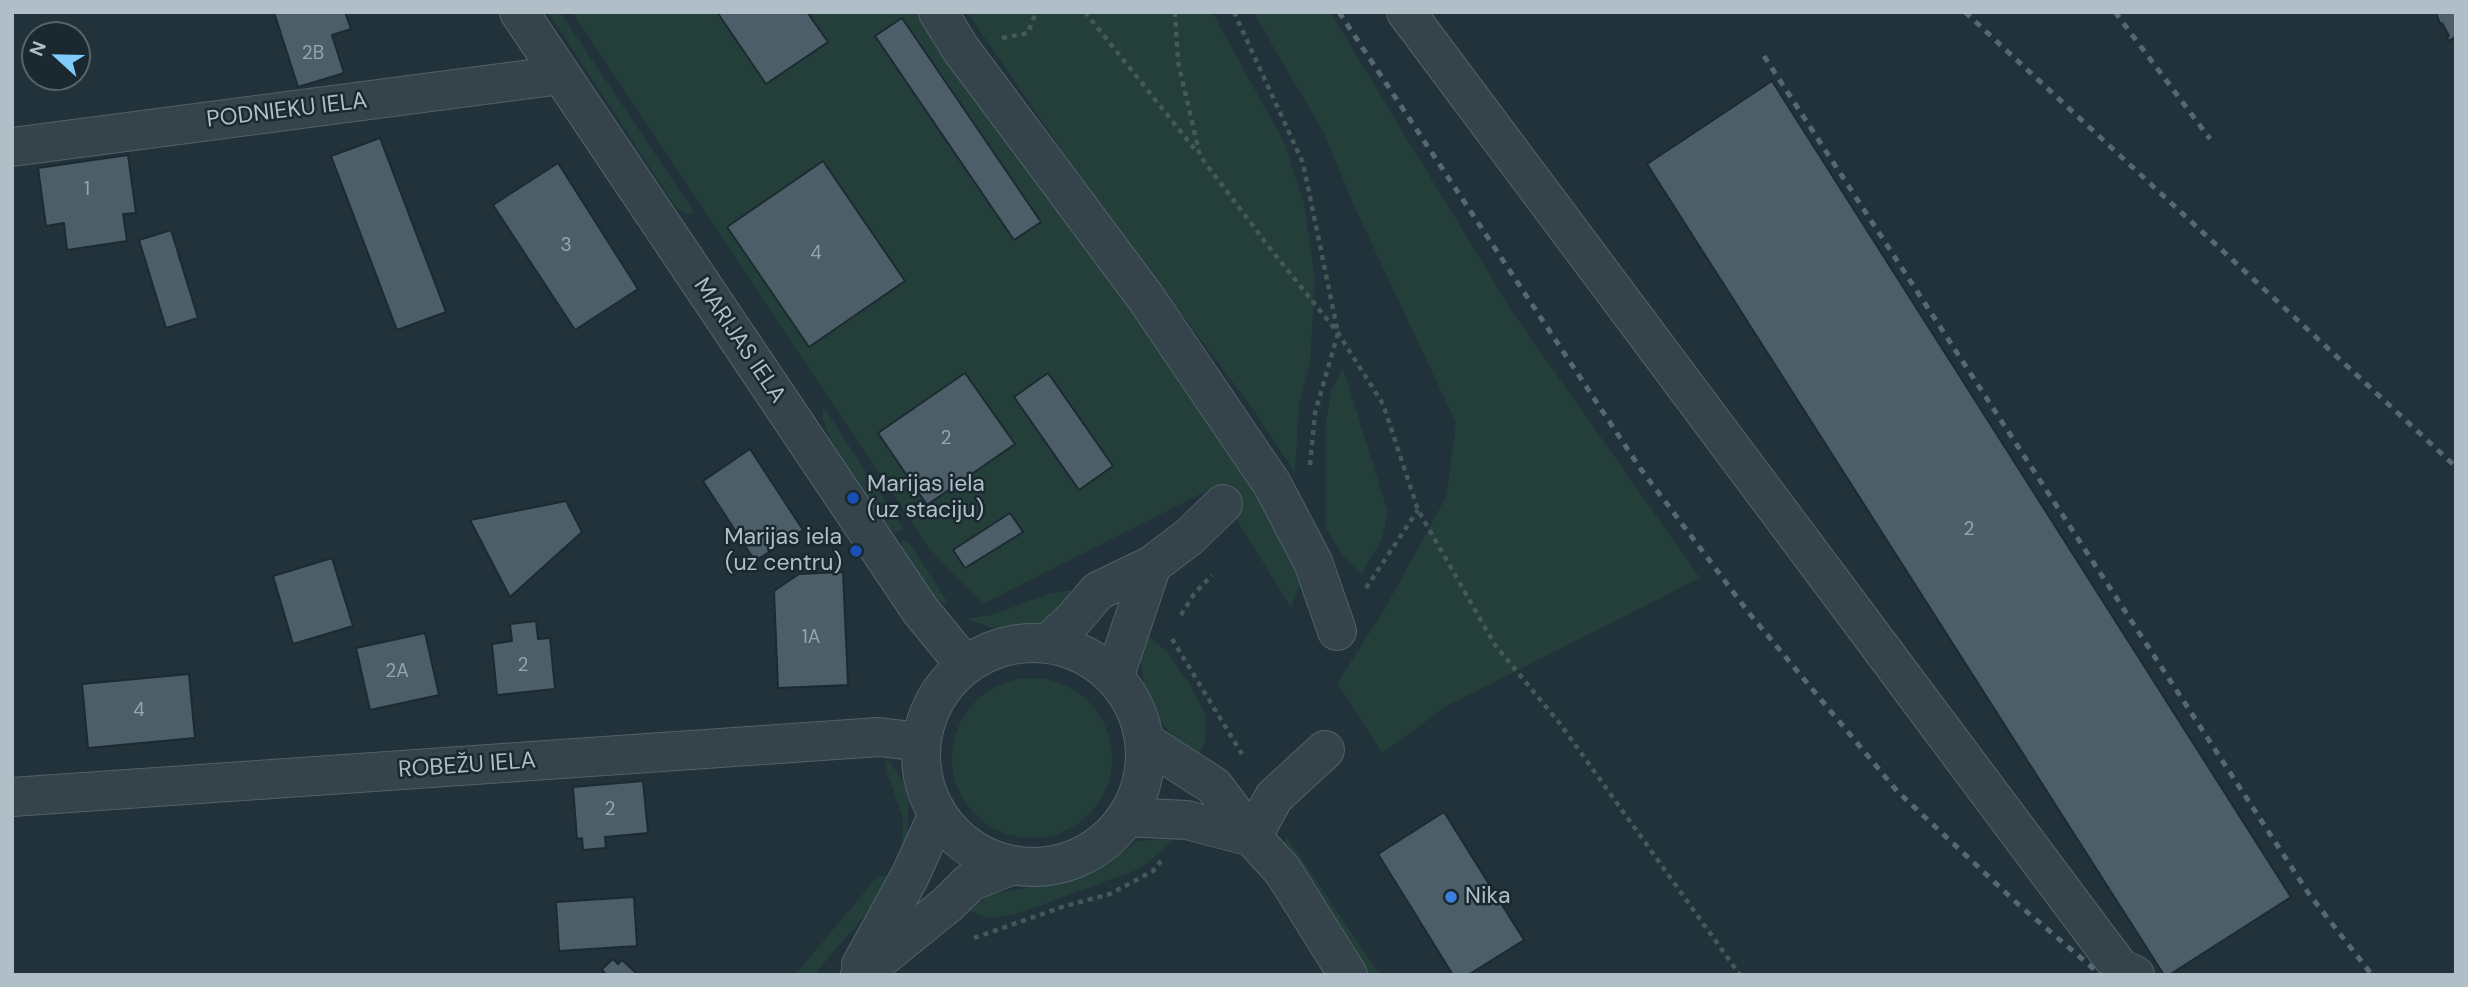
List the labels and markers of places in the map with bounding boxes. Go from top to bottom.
place label: Marijas iela (uz staciju) [867,471,985,525]
marker: Marijas iela (uz staciju) [845,490,861,506]
place label: Marijas iela (uz centru) [724,524,842,578]
marker: Marijas iela (uz centru) [848,543,864,559]
place label: Nika [1465,883,1510,911]
marker: Nika [1443,889,1459,905]

